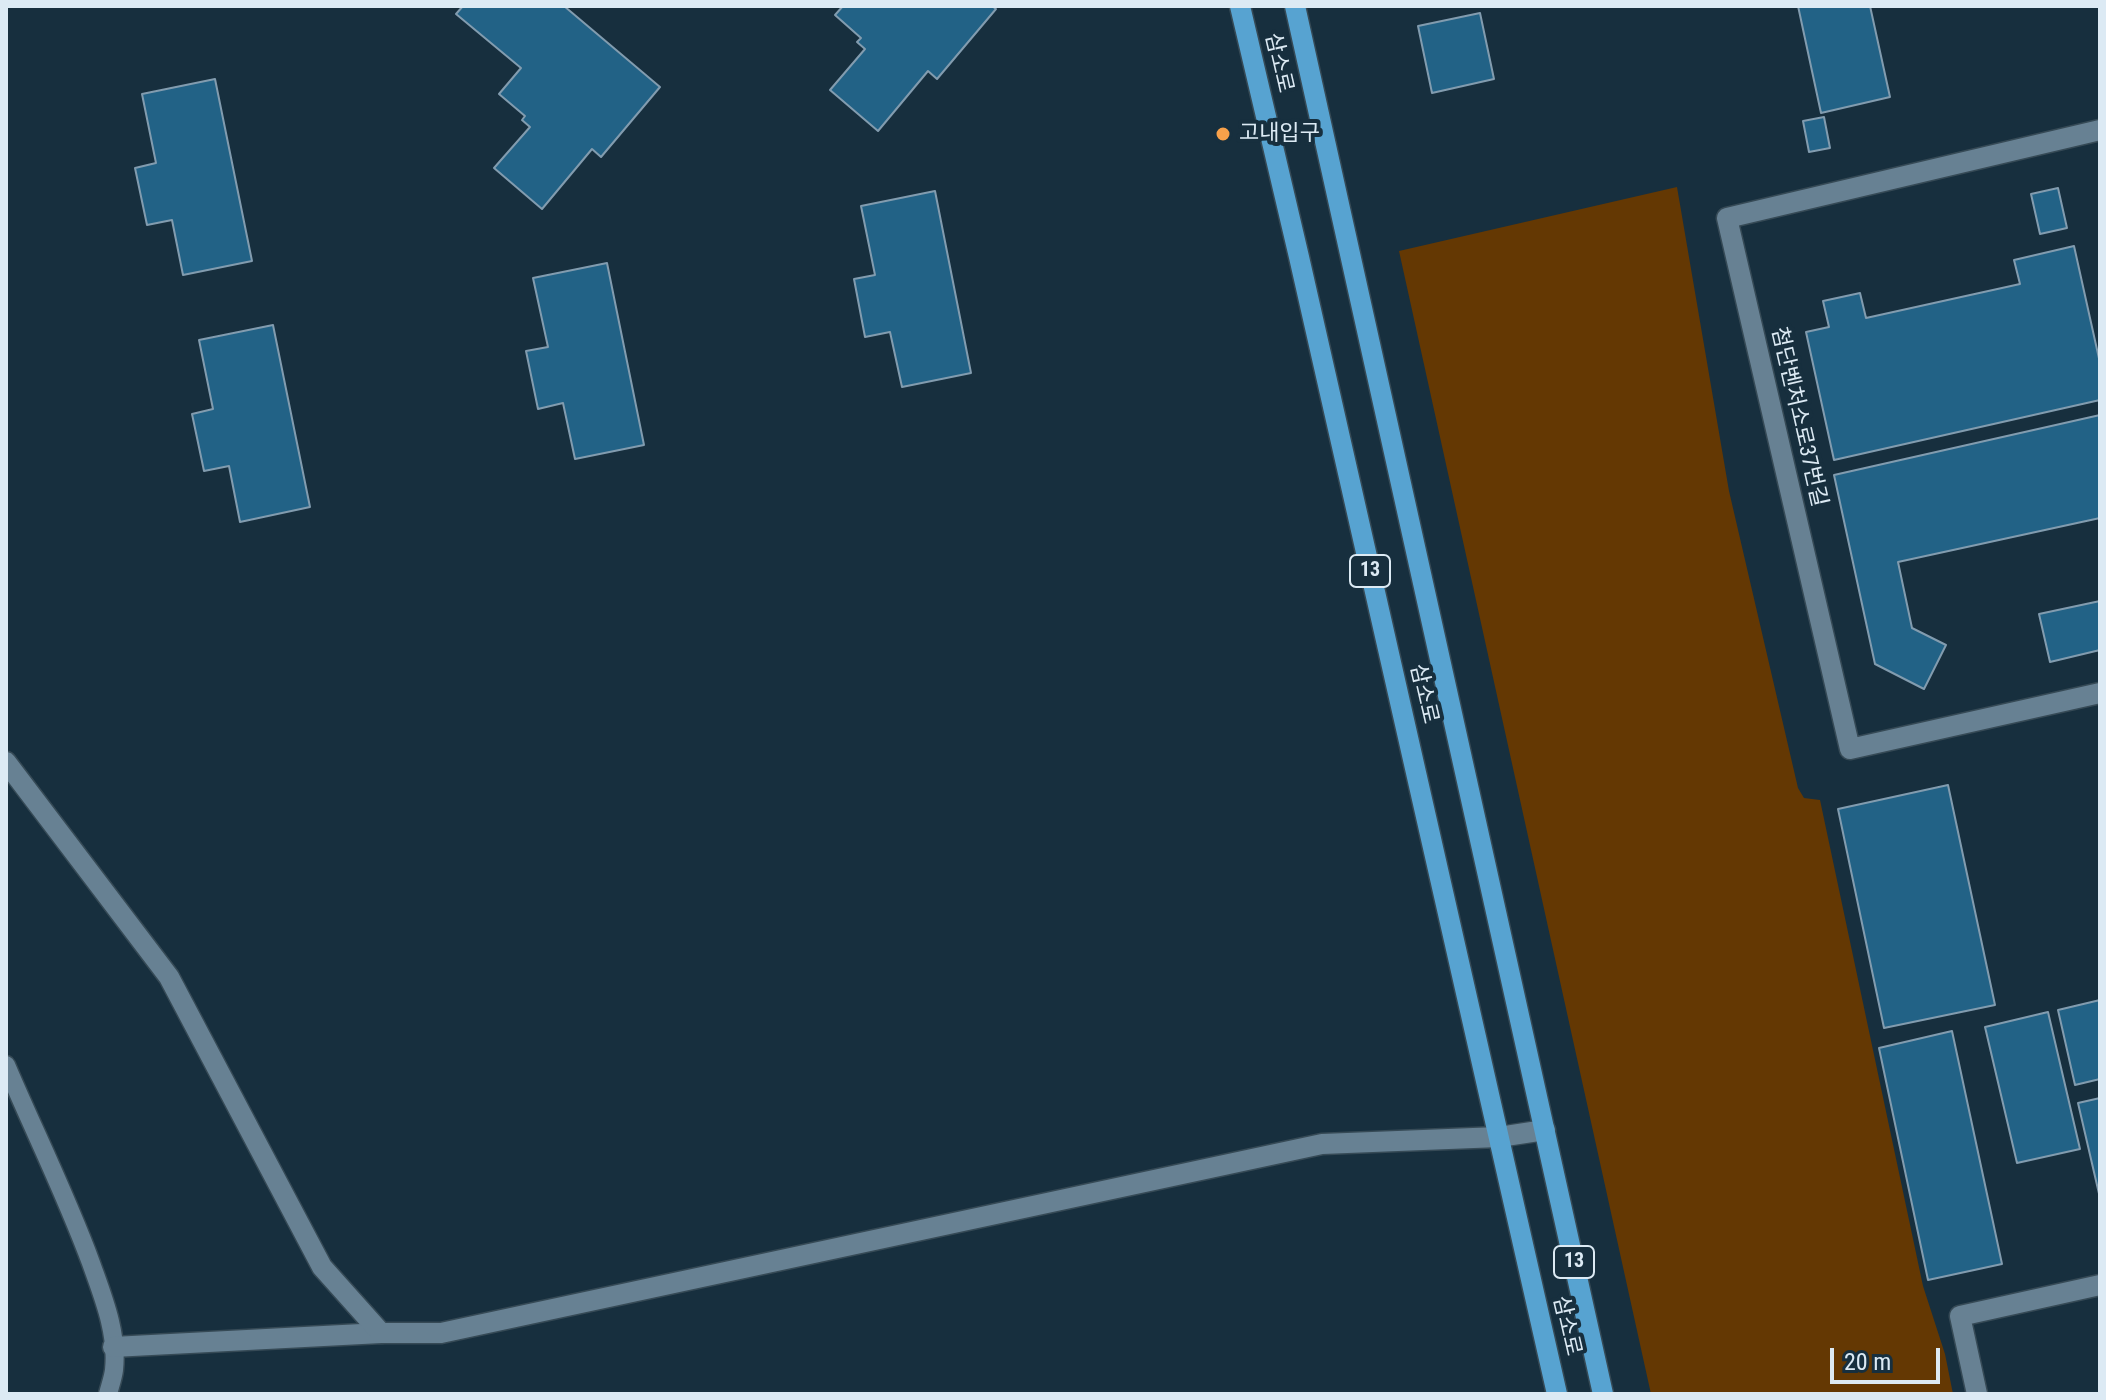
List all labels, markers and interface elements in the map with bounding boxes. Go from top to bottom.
street label: 삼소로 [1258,30,1298,96]
place label: 고내입구 [1239,121,1320,147]
marker: 고내입구 [1214,125,1232,143]
street label: 첨단벤처소로37번길 [1764,325,1832,509]
road number: 13 [1350,555,1390,587]
street label: 삼소로 [1403,661,1443,727]
road number: 13 [1554,1246,1594,1278]
street label: 삼소로 [1546,1293,1586,1359]
scale bar [1834,1332,1944,1382]
text: 20 m [1844,1348,1891,1376]

